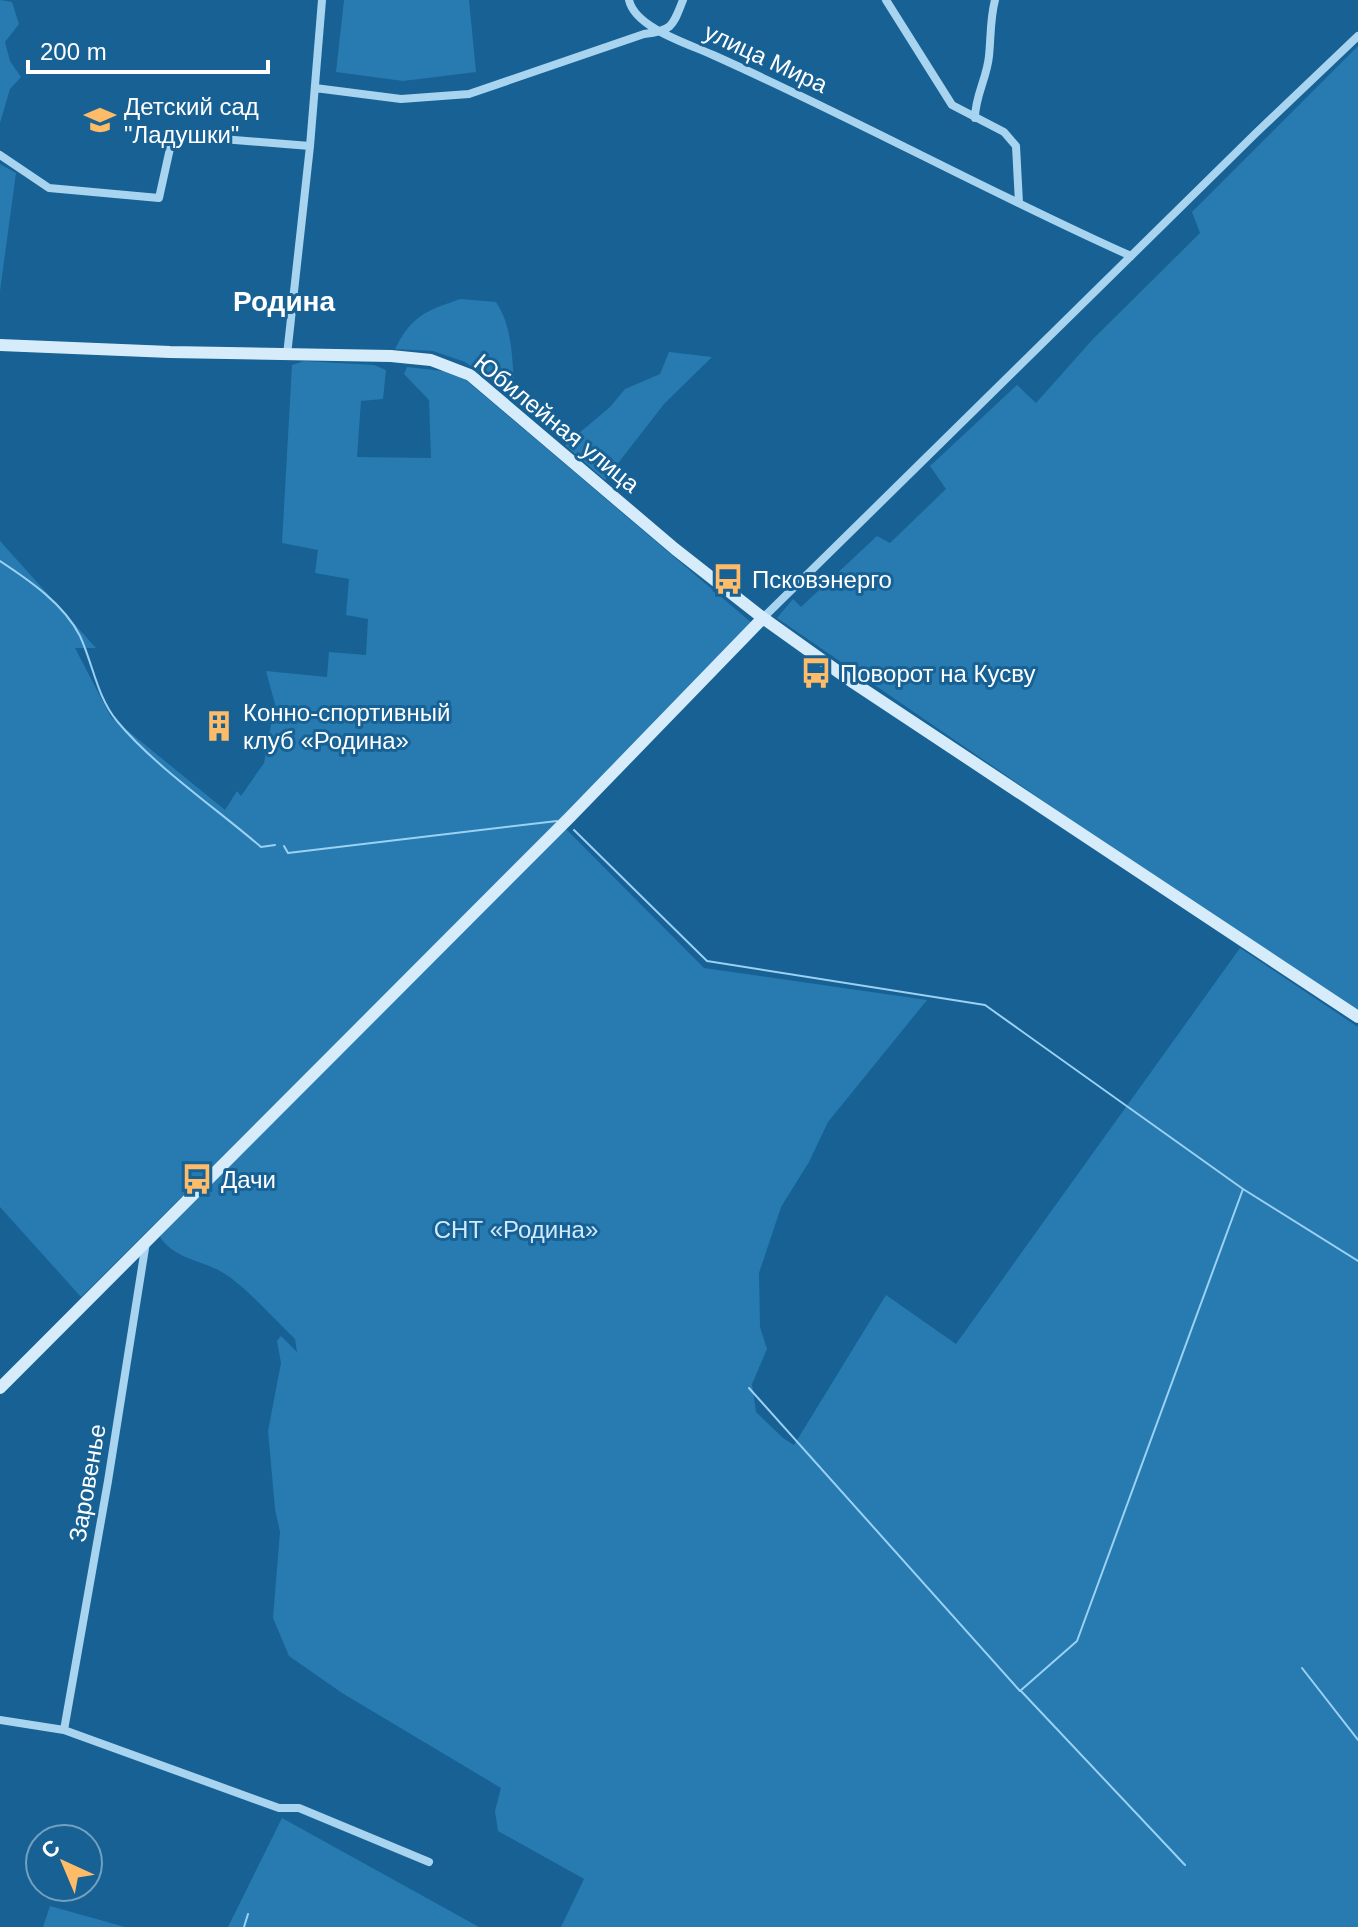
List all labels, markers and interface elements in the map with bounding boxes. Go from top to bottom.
street label: улица Мира [700,18,832,99]
scale bar [28,24,268,74]
text: 200 m [40,38,107,65]
place label: Детский сад "Ладушки" [124,93,259,148]
school or university icon: Детский сад "Ладушки" [83,103,117,137]
district label: Родина [233,286,336,317]
street label: Юбилейная улица [469,348,645,498]
bus stop icon: Псковэнерго [711,562,745,596]
place label: Псковэнерго [752,566,892,593]
bus stop icon: Поворот на Кусву [799,656,833,690]
place label: Поворот на Кусву [840,660,1035,687]
place label: Конно-спортивный клуб «Родина» [243,699,450,754]
building icon: Конно-спортивный клуб «Родина» [202,709,236,743]
bus stop icon: Дачи [180,1162,214,1196]
place label: Дачи [221,1166,276,1193]
park label: СНТ «Родина» [434,1216,598,1243]
street label: Заровенье [63,1422,111,1544]
north arrow [24,1823,104,1903]
text: С [36,1834,65,1863]

